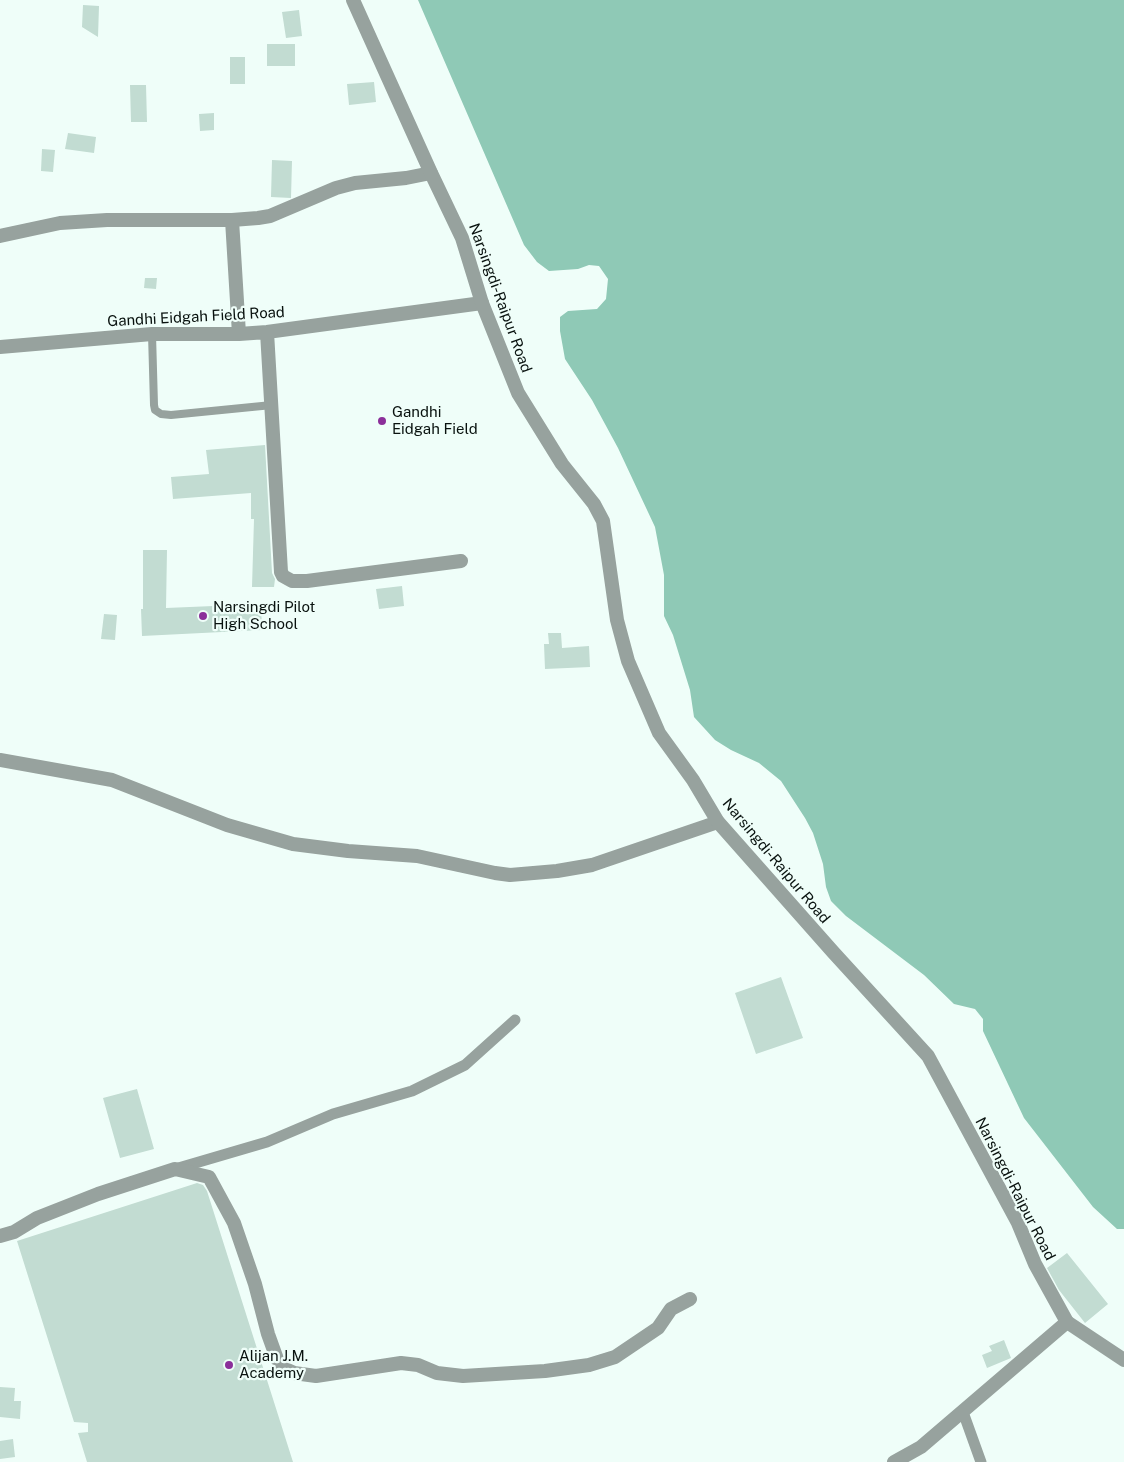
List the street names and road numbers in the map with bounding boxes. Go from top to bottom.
street label: Narsingdi-Raipur Road [465,221,535,375]
street label: Gandhi Eidgah Field Road [107,303,285,331]
street label: Narsingdi-Raipur Road [718,795,834,927]
street label: Narsingdi-Raipur Road [971,1115,1059,1263]

